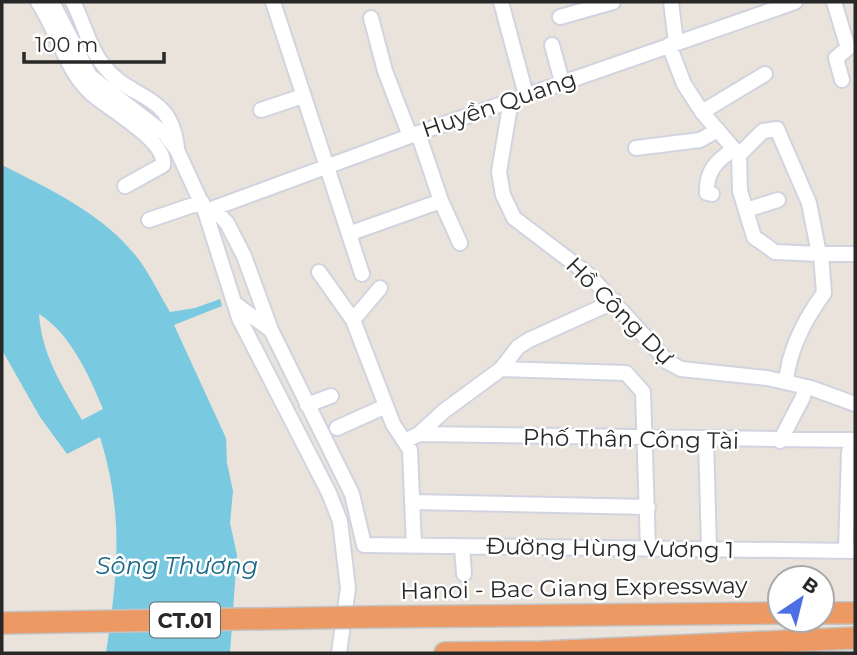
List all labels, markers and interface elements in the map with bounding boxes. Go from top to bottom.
scale bar [24,21,164,65]
text: 100 m [35,32,98,57]
street label: Huyền Quang [418,65,580,143]
street label: Hồ Công Dự [560,251,680,371]
street label: Phố Thân Công Tài [523,423,739,455]
street label: Đường Hùng Vương 1 [486,532,734,564]
water label: Sông Thương [96,551,258,580]
north arrow [766,564,836,634]
street label: Hanoi - Bac Giang Expressway [400,571,748,605]
text: B [798,572,823,599]
road number: CT.01 [150,602,220,638]

